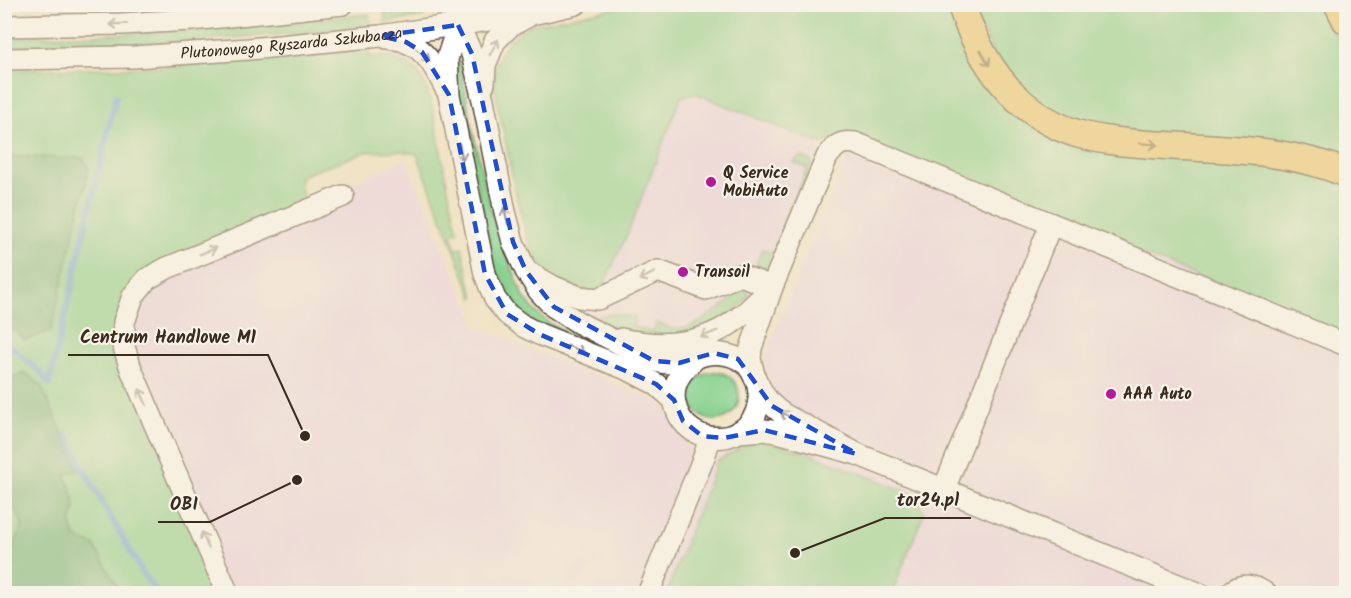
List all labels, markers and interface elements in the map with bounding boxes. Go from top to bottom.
one-way arrow [108,18,128,29]
street label: Plutonowego Ryszarda Szkubacza [180,20,404,66]
one-way arrow [489,38,500,56]
one-way arrow [416,48,431,62]
one-way arrow [979,49,991,66]
one-way arrow [1138,139,1158,150]
one-way arrow [455,143,467,162]
place label: Q Service MobiAuto [723,161,789,204]
marker: Q Service MobiAuto [704,175,718,189]
one-way arrow [500,207,512,226]
one-way arrow [198,245,217,256]
place label: Transoil [695,260,750,285]
marker: Transoil [676,265,690,279]
one-way arrow [638,271,656,283]
callout: Centrum Handlowe M1 [68,319,268,355]
text: Centrum Handlowe M1 [80,324,257,353]
one-way arrow [700,329,719,340]
one-way arrow [567,344,585,355]
place label: AAA Auto [1123,382,1192,407]
marker: AAA Auto [1104,387,1118,401]
one-way arrow [137,388,148,407]
one-way arrow [780,410,797,422]
callout: tor24.pl [885,482,971,518]
callout: OBI [158,486,210,522]
text: tor24.pl [897,487,959,516]
text: OBI [170,491,198,520]
one-way arrow [199,531,210,549]

